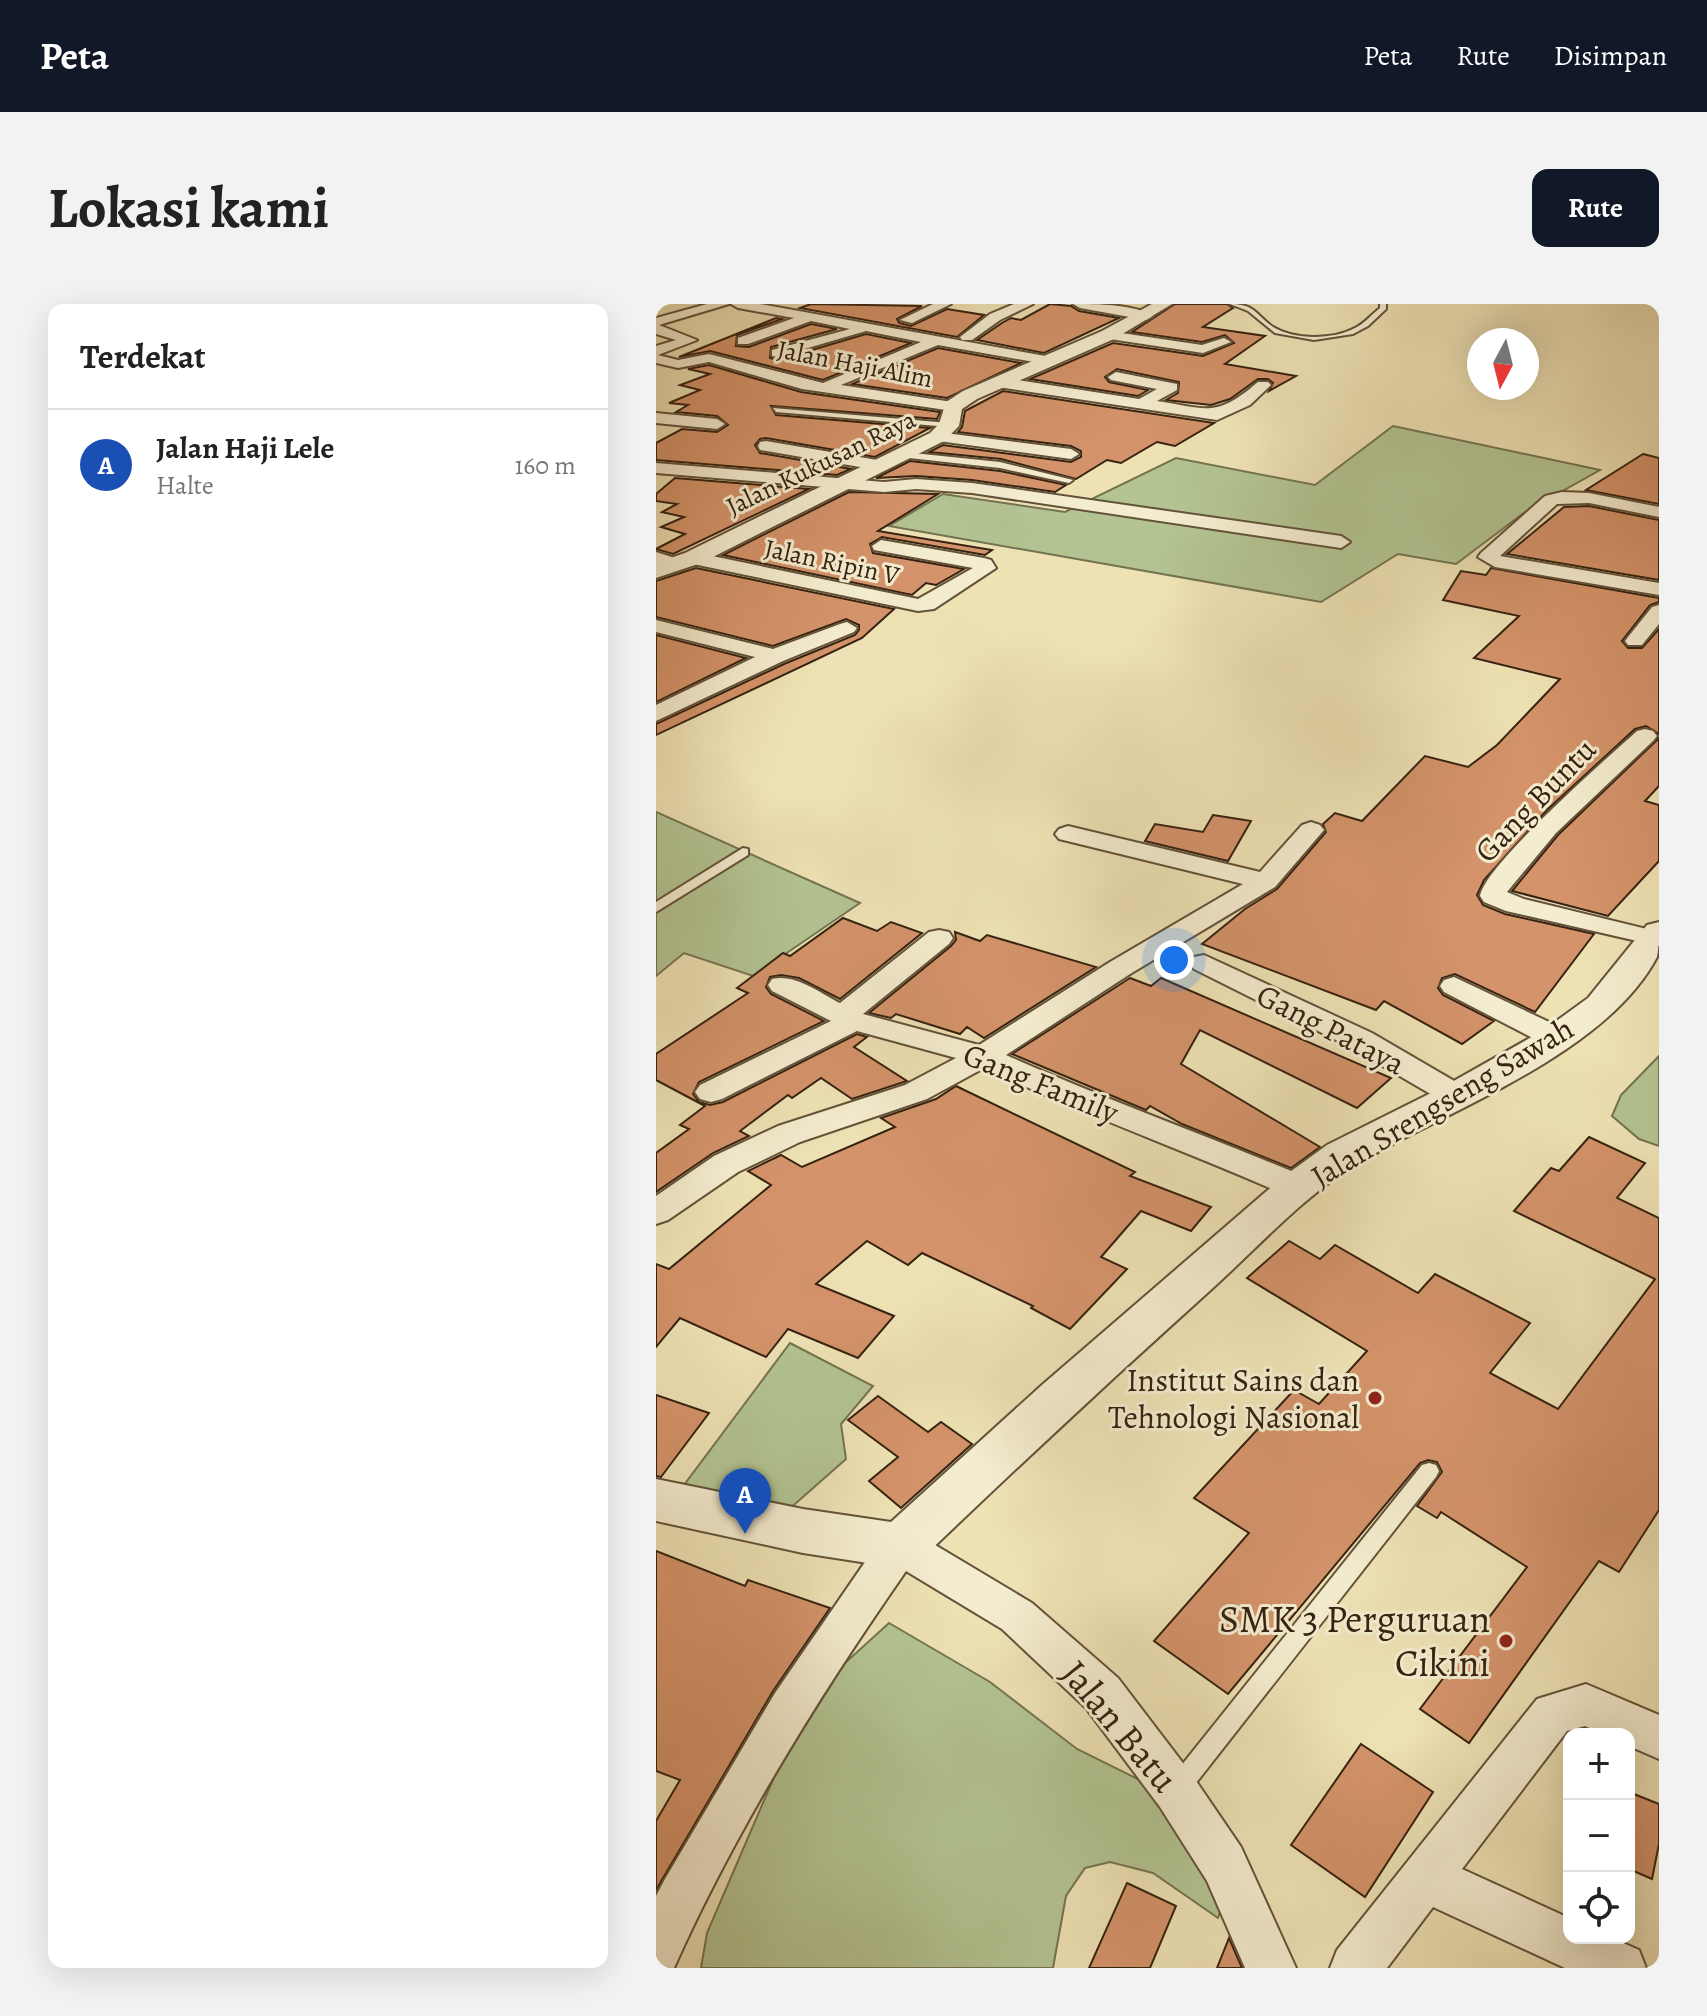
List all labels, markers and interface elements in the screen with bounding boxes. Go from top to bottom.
text: Peta [40,30,109,82]
text: Peta [1364,37,1413,75]
text: Rute [1457,37,1510,75]
text: Disimpan [1554,37,1667,75]
button: Rute [1532,169,1659,247]
text: Lokasi kami [48,170,329,246]
north arrow [1467,328,1539,400]
street label: Jalan Haji Alim [774,332,936,396]
text: Terdekat [80,333,206,380]
street label: Jalan Kukusan Raya [720,402,922,524]
text: Jalan Haji Lele [156,428,334,468]
text: A [98,448,114,483]
text: 160 m [514,448,576,483]
text: Halte [156,468,214,503]
street label: Jalan Ripin V [761,531,903,593]
street label: Gang Buntu [1464,728,1606,872]
your location [1154,940,1194,980]
street label: Gang Pataya [1249,973,1413,1085]
street label: Jalan Srengseng Sawah [1302,1006,1582,1198]
street label: Gang Family [957,1032,1126,1134]
place label: Institut Sains dan Tehnologi Nasional [1108,1358,1359,1439]
marker: Institut Sains dan Tehnologi Nasional [1366,1389,1384,1407]
pin: A [719,1468,771,1534]
place label: SMK 3 Perguruan Cikini [1219,1593,1490,1689]
marker: SMK 3 Perguruan Cikini [1497,1632,1515,1650]
street label: Jalan Batu [1049,1649,1191,1803]
map controls [1563,1728,1635,1944]
button: + [1563,1728,1635,1800]
button: − [1563,1800,1635,1872]
button: locate [1563,1872,1635,1944]

